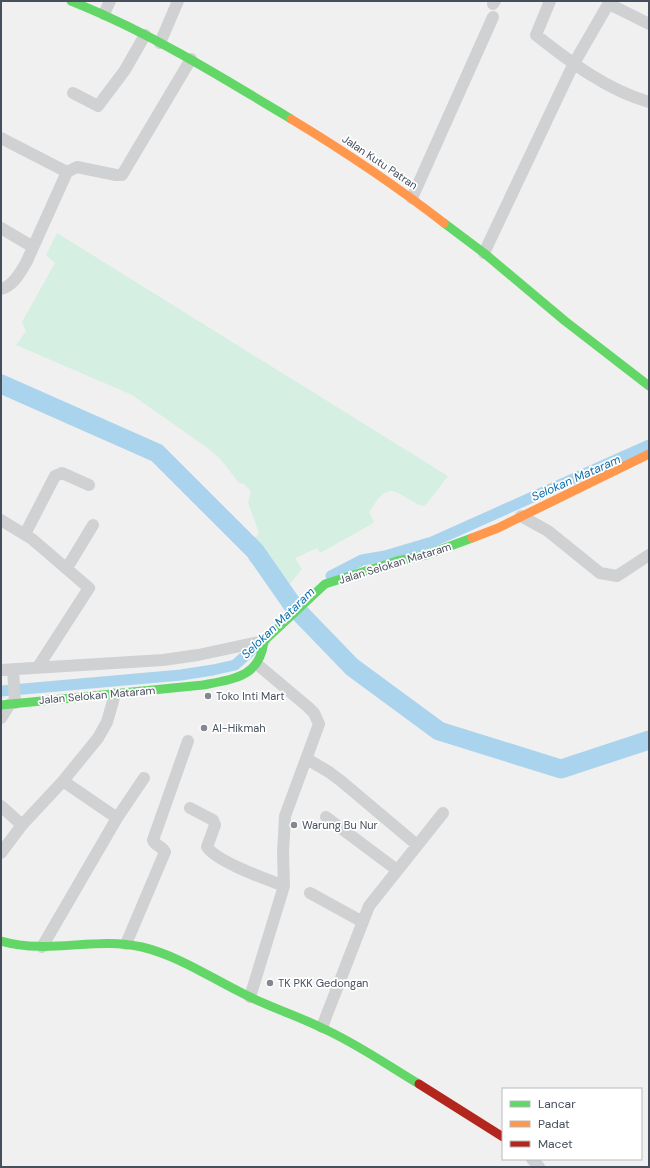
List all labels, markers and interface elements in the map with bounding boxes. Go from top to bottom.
street label: Jalan Kutu Patran [340,132,420,192]
water label: Selokan Mataram [529,451,624,505]
street label: Jalan Selokan Mataram [337,539,453,587]
water label: Selokan Mataram [238,584,318,662]
street label: Jalan Selokan Mataram [38,683,156,707]
place label: Toko Inti Mart [216,689,285,703]
marker: Toko Inti Mart [203,691,213,701]
place label: Al-Hikmah [212,721,266,735]
marker: Al-Hikmah [199,723,209,733]
place label: Warung Bu Nur [302,818,378,832]
marker: Warung Bu Nur [289,820,299,830]
place label: TK PKK Gedongan [278,976,368,990]
marker: TK PKK Gedongan [265,978,275,988]
legend [502,1088,642,1160]
text: Lancar [538,1096,576,1112]
text: Padat [538,1116,570,1132]
text: Macet [538,1136,573,1152]

